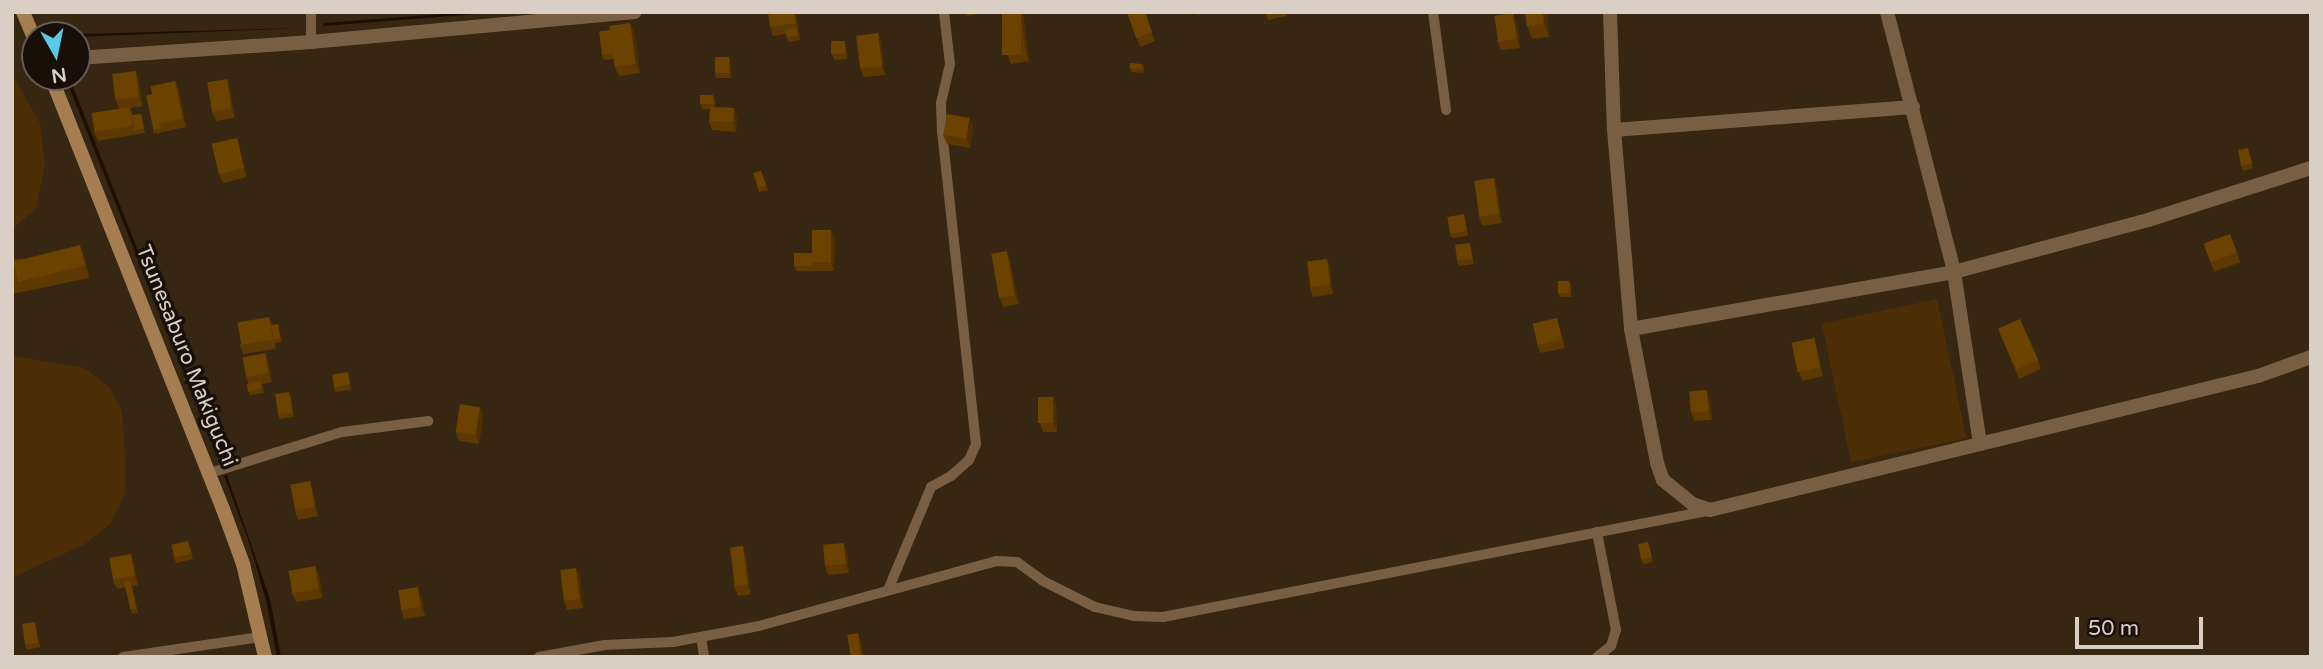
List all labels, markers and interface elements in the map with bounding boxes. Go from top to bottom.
north arrow [21,21,91,91]
text: N [50,63,68,87]
street label: Tsunesaburo Makiguchi [130,242,242,470]
scale bar [2078,602,2206,646]
text: 50 m [2088,616,2139,641]

